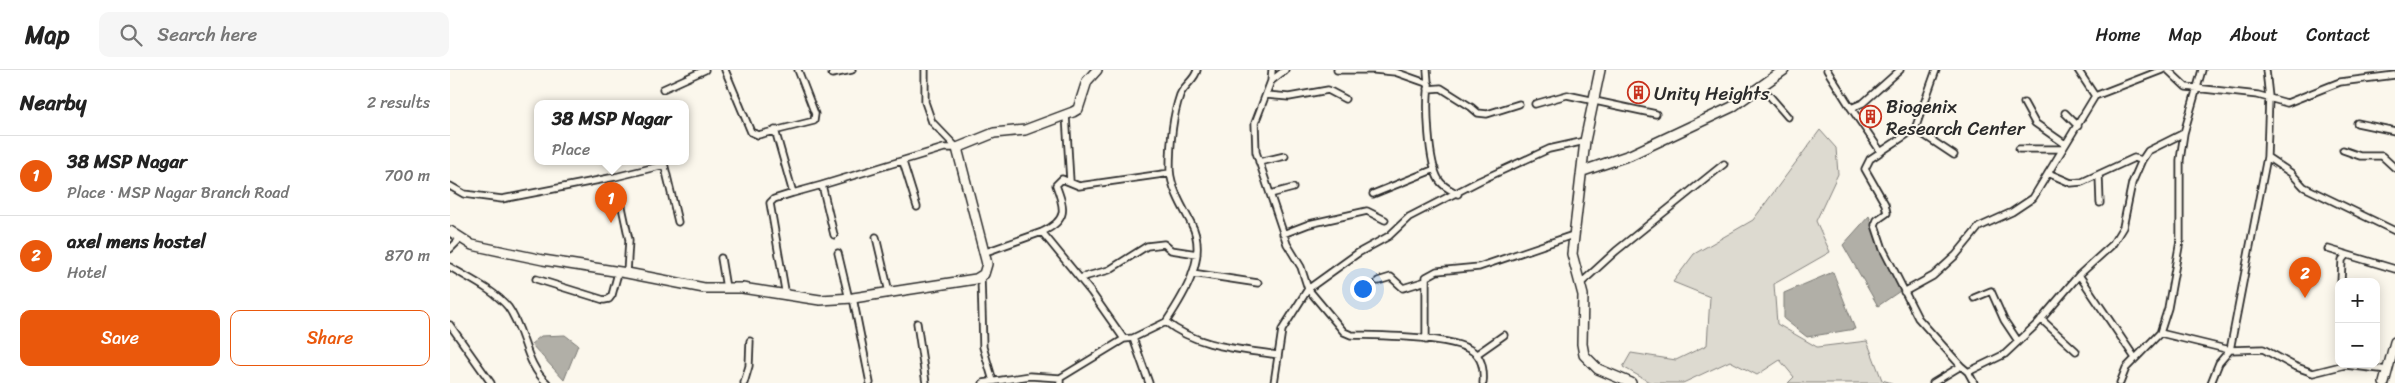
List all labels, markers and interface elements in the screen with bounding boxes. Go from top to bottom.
search box [99,12,449,57]
text: Map [25,14,69,56]
text: Search here [157,18,257,51]
text: Home [2096,19,2141,51]
text: Map [2169,19,2202,51]
text: About [2230,19,2278,51]
text: Contact [2306,19,2370,51]
icon: search [117,21,145,49]
place label: Unity Heights [1654,77,1770,110]
building icon: Unity Heights [1626,81,1650,105]
text: Nearby [20,84,86,122]
text: 2 results [367,88,430,117]
place label: Biogenix Research Center [1886,90,2026,145]
popup [534,100,689,165]
text: 38 MSP Nagar [552,102,671,135]
building icon: Biogenix Research Center [1858,105,1882,129]
text: Place [552,135,590,164]
text: 38 MSP Nagar [67,145,187,178]
text: 1 [33,161,39,190]
text: 700 m [384,161,430,190]
text: Place · MSP Nagar Branch Road [67,178,289,207]
pin: 1 [595,182,627,223]
text: axel mens hostel [67,225,206,258]
text: 2 [31,241,41,270]
text: 870 m [385,241,430,270]
pin: 2 [2289,257,2321,298]
text: Hotel [67,258,106,287]
your location [1350,276,1376,302]
map controls [2335,278,2380,368]
button: + [2335,278,2380,323]
button: Save [20,310,220,366]
button: Share [230,310,430,366]
button: − [2335,323,2380,368]

